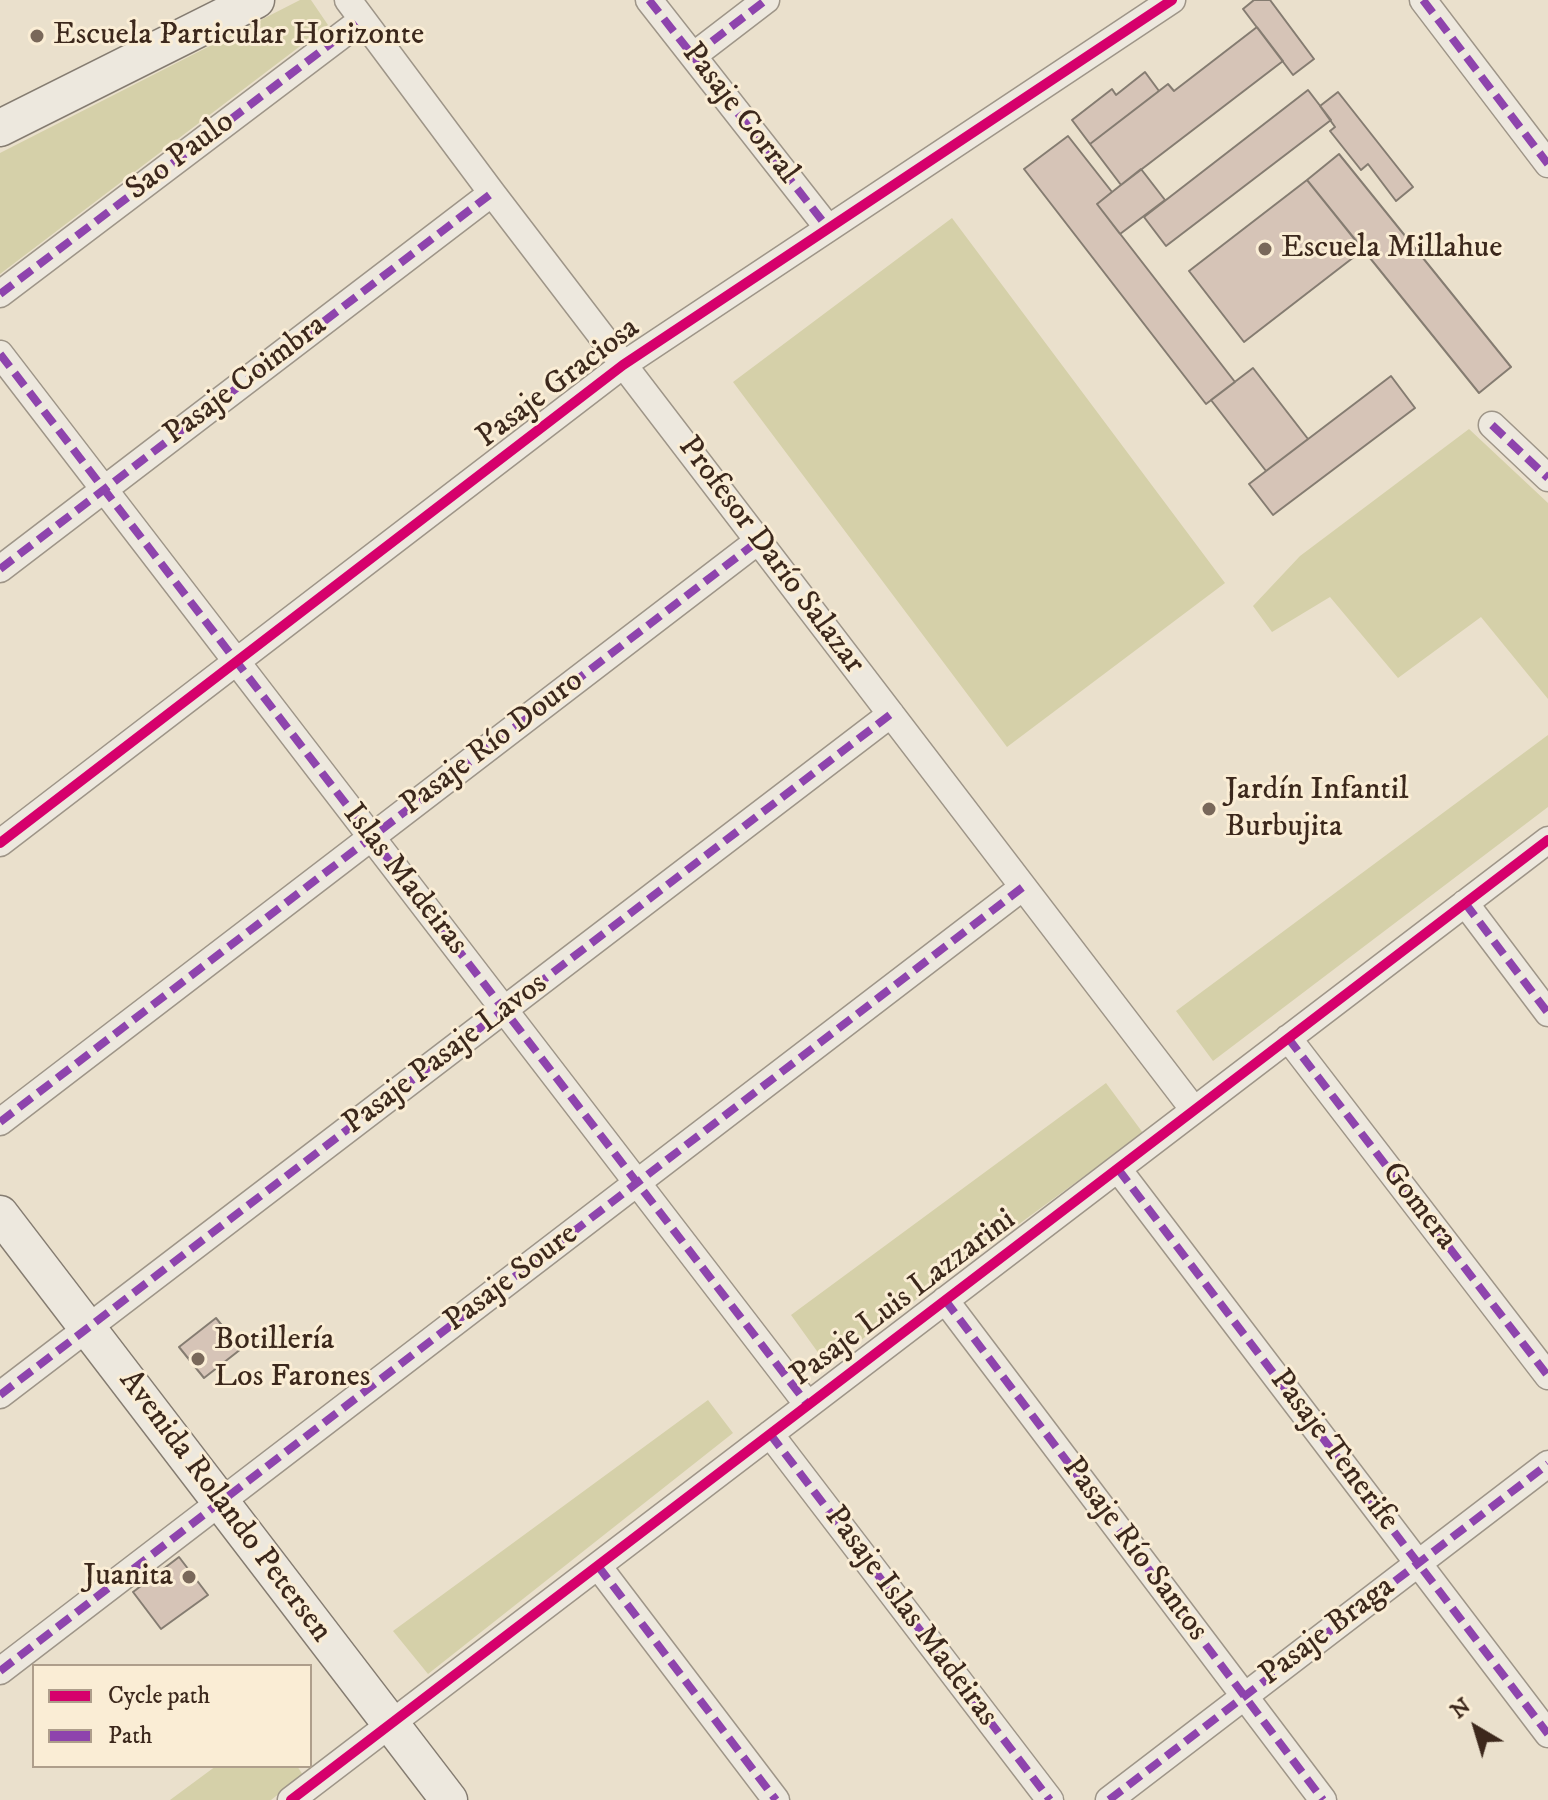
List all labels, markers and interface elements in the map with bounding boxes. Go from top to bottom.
place label: Escuela Particular Horizonte [53,17,424,55]
marker: Escuela Particular Horizonte [28,27,46,45]
street label: Pasaje Corral [672,36,806,192]
street label: Sao Paulo [119,104,243,210]
place label: Escuela Millahue [1281,230,1502,268]
marker: Escuela Millahue [1256,240,1274,258]
street label: Pasaje Coimbra [157,307,335,455]
street label: Pasaje Graciosa [470,310,648,458]
street label: Profesor Darío Salazar [668,430,872,682]
street label: Pasaje Río Douro [394,663,592,825]
place label: Jardín Infantil Burbujita [1225,772,1409,847]
street label: Islas Madeiras [333,797,475,963]
marker: Jardín Infantil Burbujita [1200,800,1218,818]
street label: Pasaje Pasaje Lavos [337,966,555,1144]
street label: Gomera [1372,1156,1464,1258]
street label: Pasaje Luis Lazzarini [784,1202,1024,1396]
street label: Pasaje Soure [438,1216,586,1342]
place label: Botillería Los Farones [214,1322,370,1397]
marker: Botillería Los Farones [189,1350,207,1368]
street label: Avenida Rolando Petersen [109,1363,339,1651]
street label: Pasaje Tenerife [1260,1363,1406,1539]
street label: Pasaje Río Santos [1053,1451,1215,1649]
street label: Pasaje Islas Madeiras [815,1499,1005,1735]
place label: Juanita [83,1558,173,1596]
marker: Juanita [180,1568,198,1586]
street label: Pasaje Braga [1253,1569,1403,1695]
legend [32,1664,312,1768]
text: Cycle path [108,1681,210,1711]
north arrow [1436,1688,1516,1768]
text: N [1445,1692,1476,1725]
text: Path [108,1721,152,1751]

